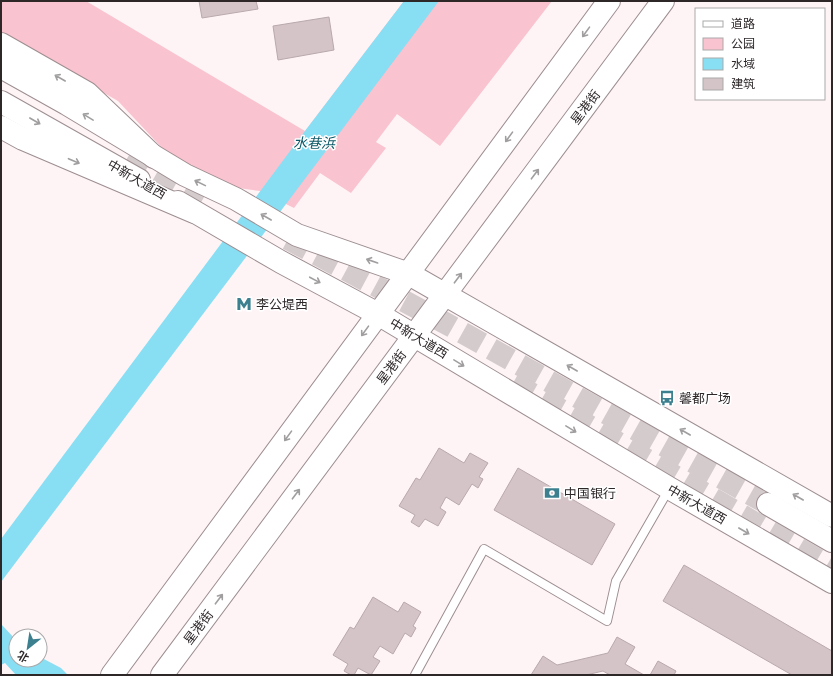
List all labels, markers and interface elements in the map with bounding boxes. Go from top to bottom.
legend [695,8,825,100]
text: 道路 [731,14,755,31]
one-way arrow [582,27,590,38]
text: 公园 [731,34,755,51]
text: 水域 [731,54,755,71]
one-way arrow [54,73,66,81]
text: 建筑 [731,74,755,91]
street label: 星港街 [565,85,604,128]
one-way arrow [82,113,94,121]
one-way arrow [29,118,41,126]
one-way arrow [505,131,513,142]
water label: 水巷浜 [293,132,336,152]
street label: 中新大道西 [104,154,170,203]
one-way arrow [68,158,80,165]
one-way arrow [531,168,539,179]
one-way arrow [195,179,207,186]
one-way arrow [260,213,272,221]
one-way arrow [366,256,378,264]
one-way arrow [454,273,462,284]
one-way arrow [309,277,321,284]
place label: 李公堤西 [256,294,308,313]
metro station icon: 李公堤西 [235,295,253,313]
street label: 中新大道西 [387,313,452,362]
one-way arrow [361,326,369,337]
street label: 星港街 [371,345,410,388]
one-way arrow [453,359,465,367]
one-way arrow [566,363,578,371]
place label: 馨都广场 [679,388,731,407]
bus stop icon: 馨都广场 [658,389,676,407]
one-way arrow [565,426,577,434]
one-way arrow [679,428,691,436]
one-way arrow [284,431,292,442]
street label: 中新大道西 [664,479,730,528]
place label: 中国银行 [564,483,616,502]
bank icon: 中国银行 [543,484,561,502]
one-way arrow [292,489,300,500]
one-way arrow [792,492,804,500]
one-way arrow [738,527,750,535]
one-way arrow [215,593,223,604]
street label: 星港街 [178,605,217,648]
north arrow [8,628,48,668]
text: 北 [14,648,31,667]

